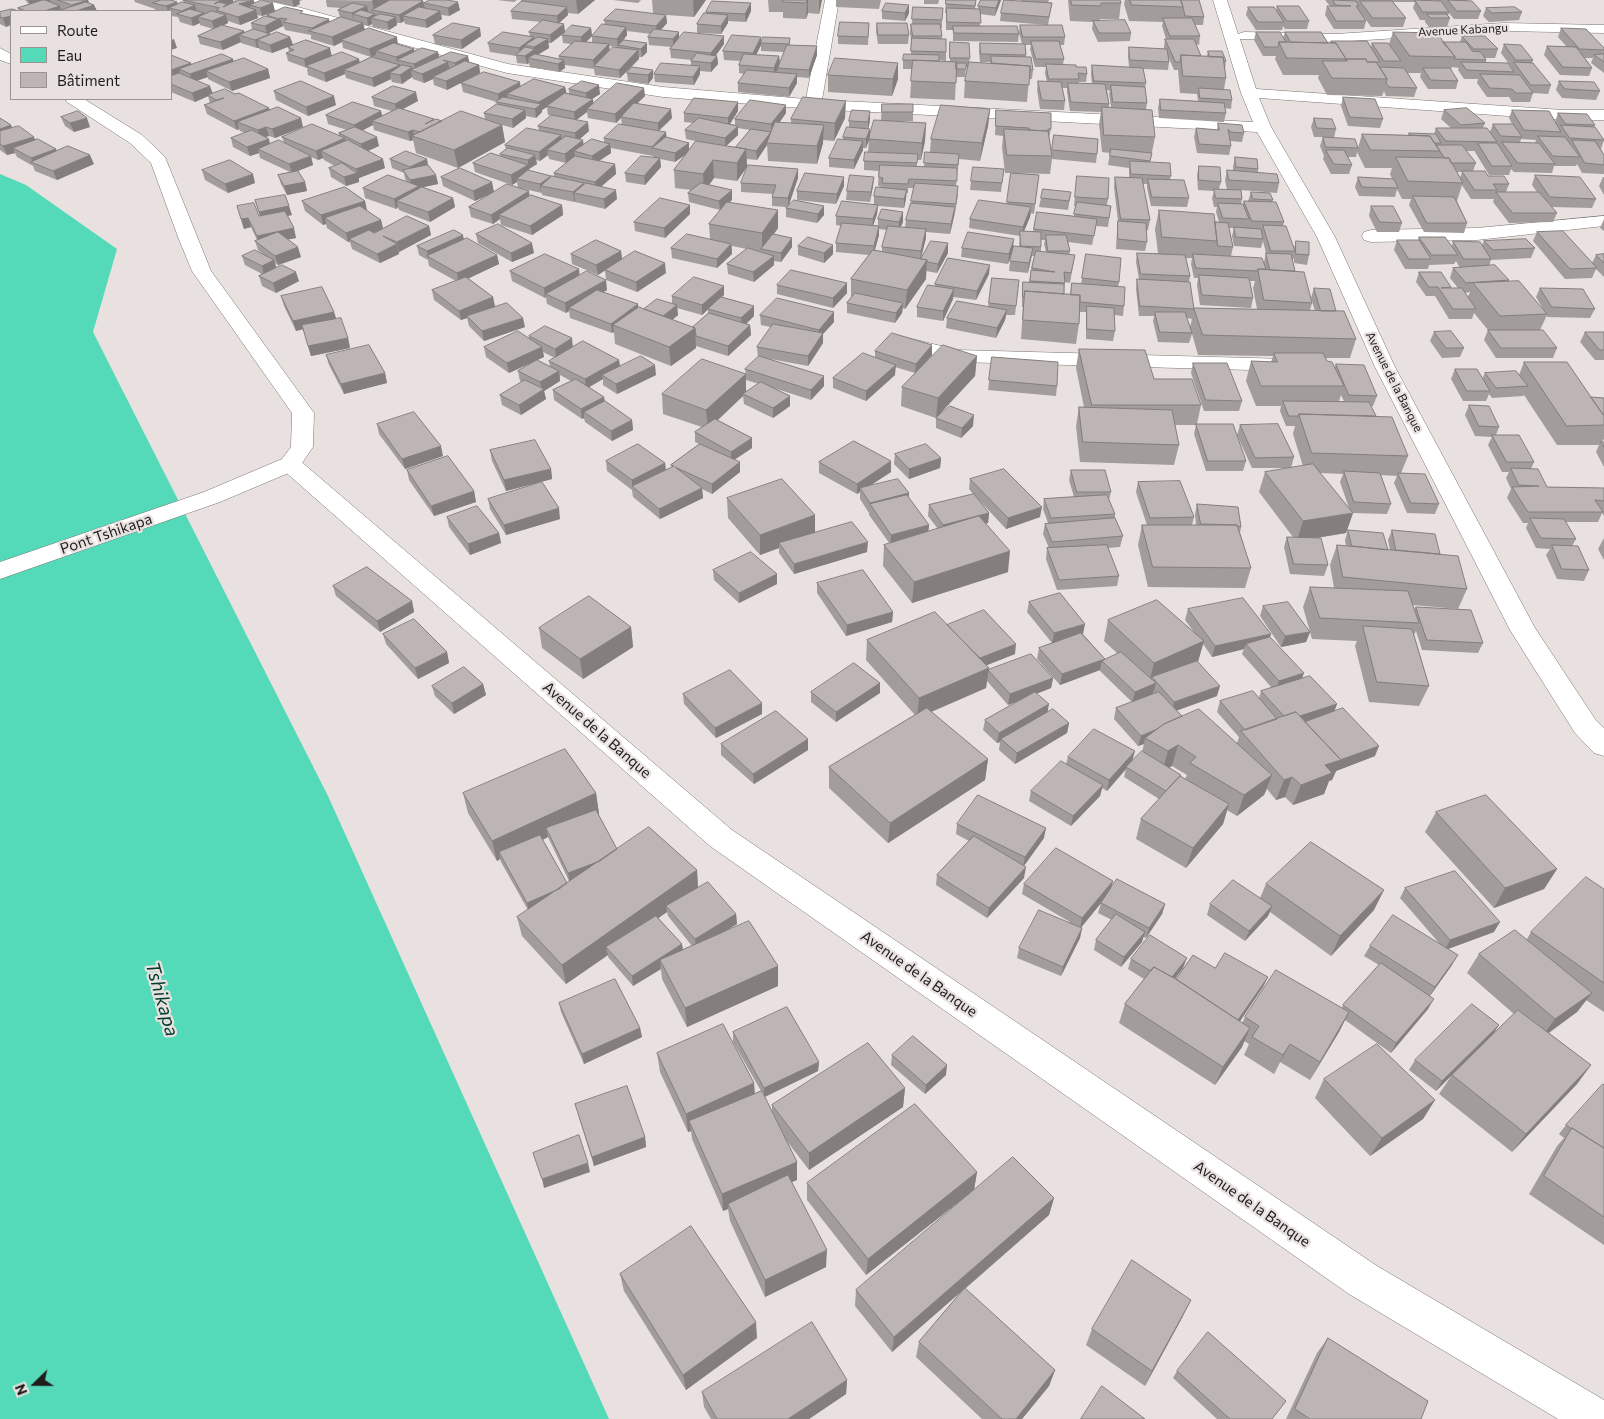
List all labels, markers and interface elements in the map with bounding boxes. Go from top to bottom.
legend [10,10,172,100]
street label: Avenue Kabangu [1418,20,1508,40]
text: Route [57,21,98,39]
text: Eau [57,46,82,64]
text: Bâtiment [57,71,120,89]
street label: Avenue de la Banque [1363,330,1425,434]
street label: Pont Tshikapa [58,510,154,558]
street label: Avenue de la Banque [539,678,655,782]
street label: Avenue de la Banque [857,927,981,1021]
water label: Tshikapa [140,959,184,1039]
street label: Avenue de la Banque [1190,1157,1314,1251]
north arrow [10,1359,60,1409]
text: N [11,1382,30,1398]

